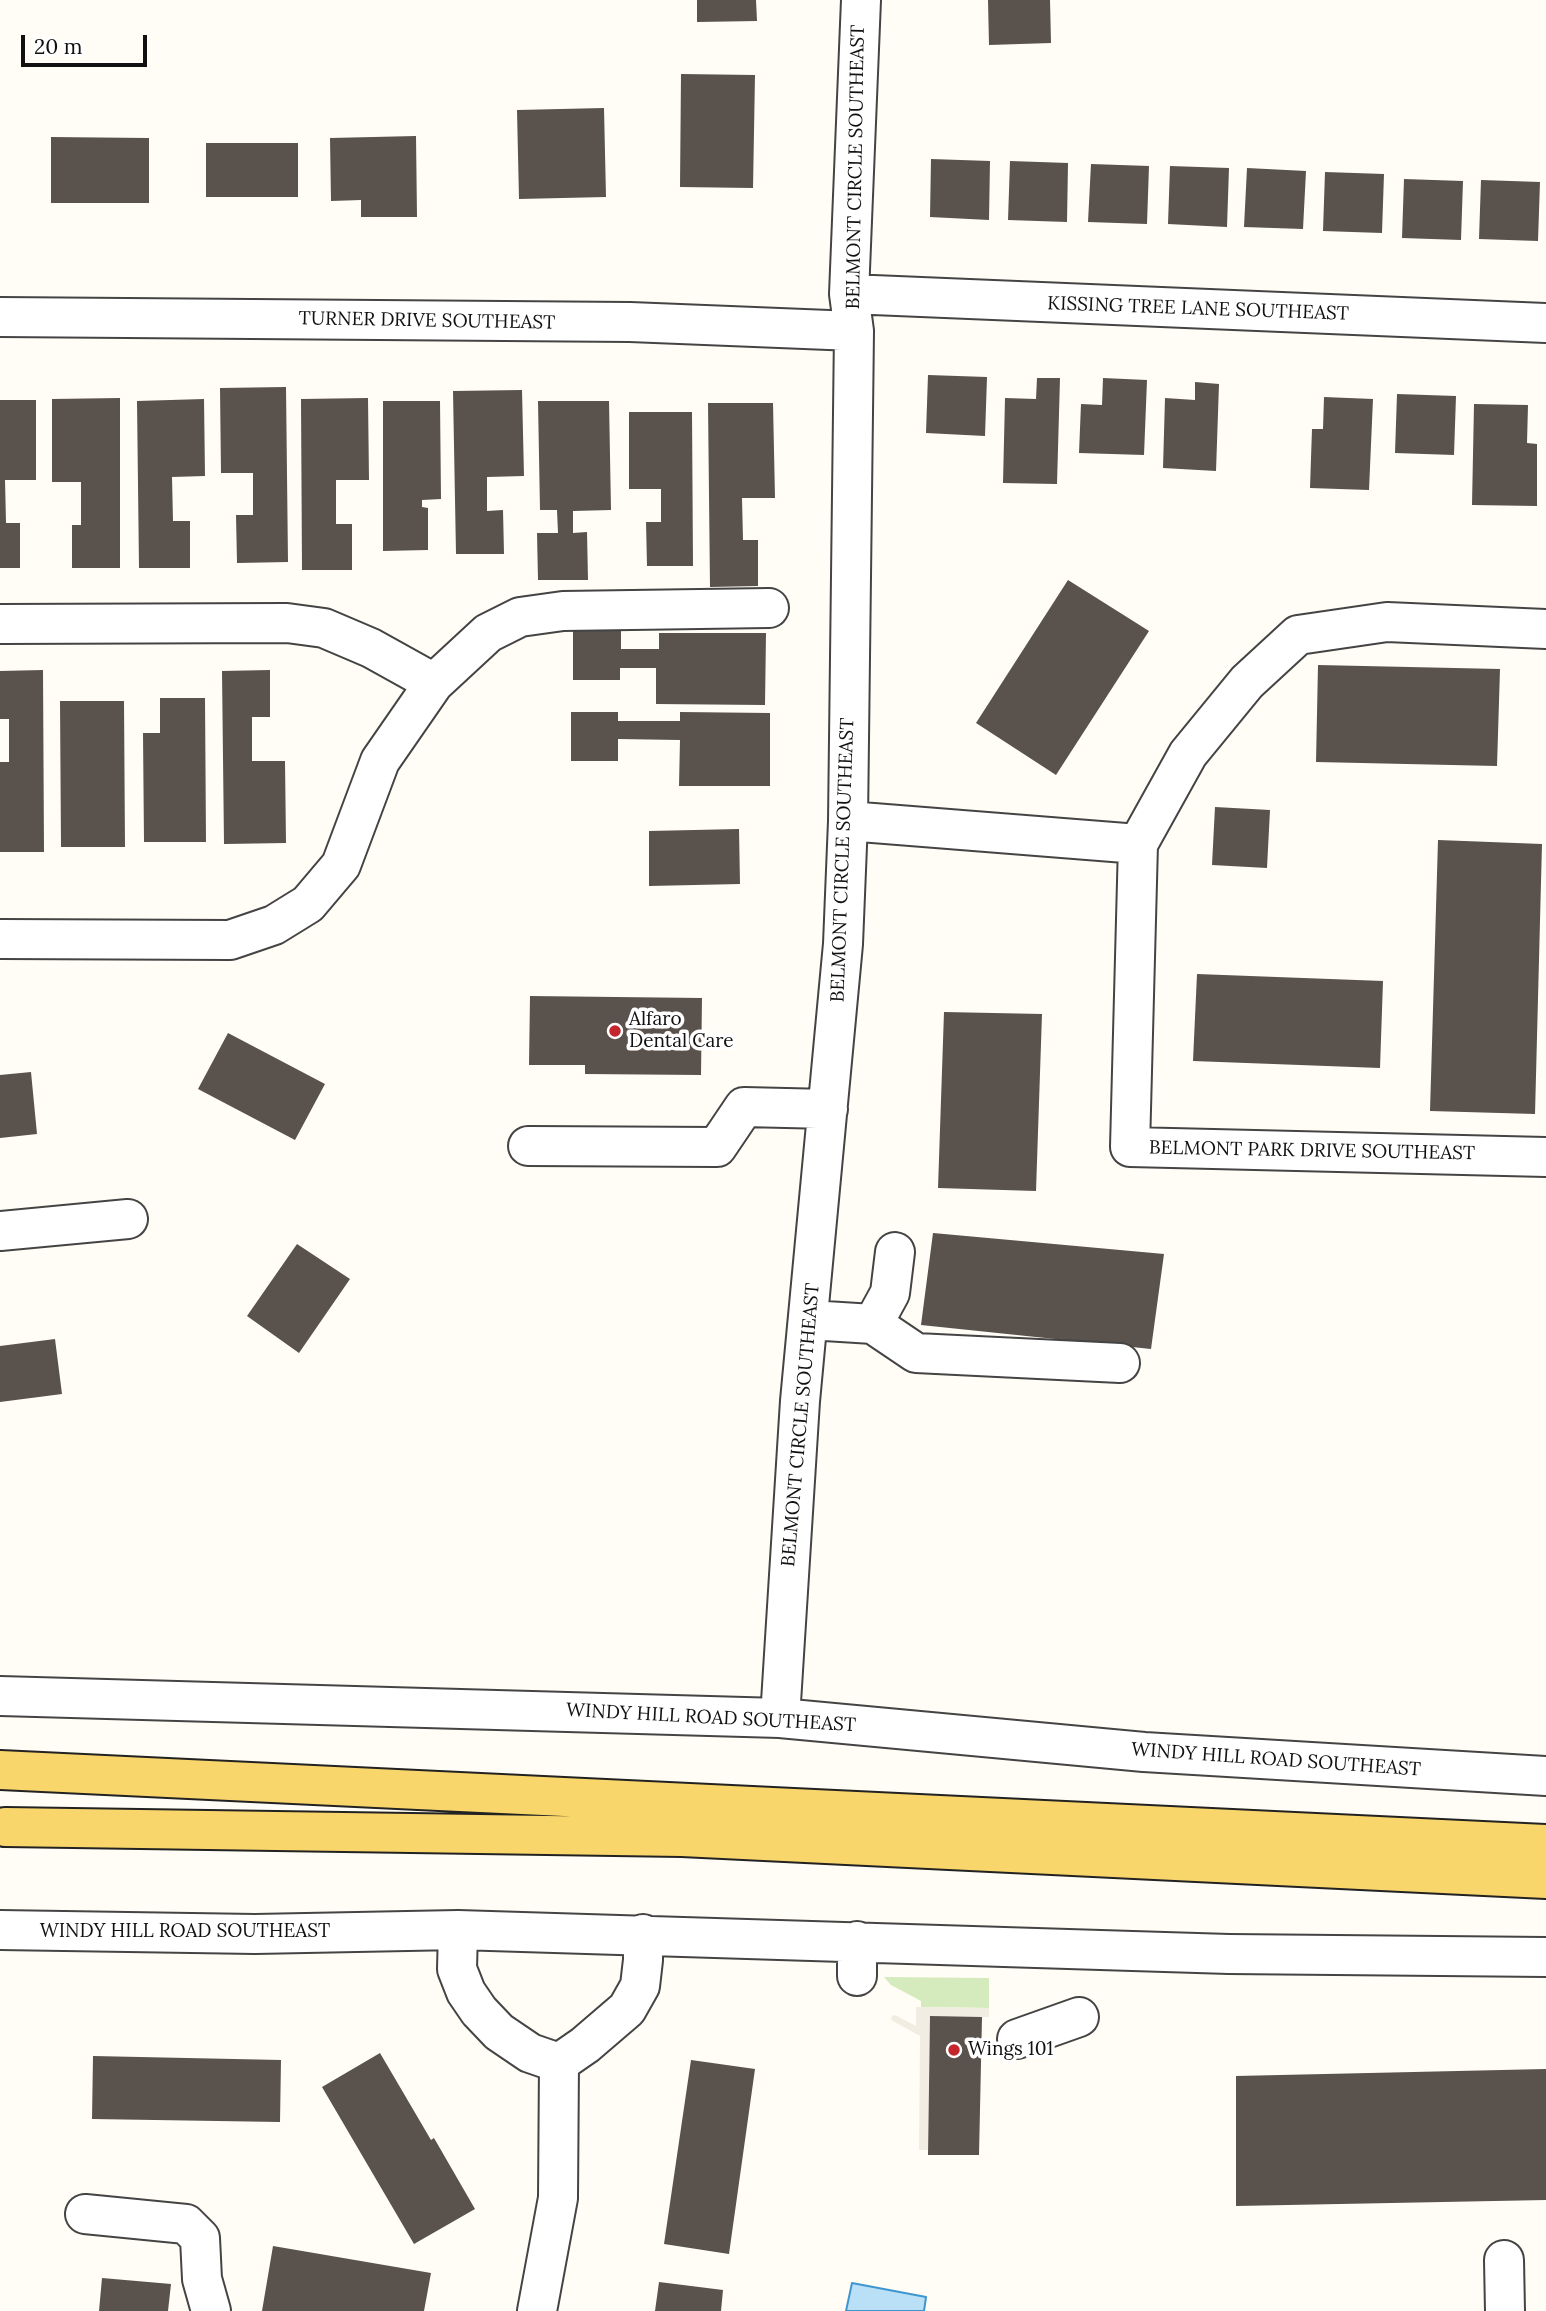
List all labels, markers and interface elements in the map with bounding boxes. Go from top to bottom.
scale bar [24,21,150,65]
street label: BELMONT CIRCLE SOUTHEAST [842,24,870,310]
text: 20 m [34,33,83,60]
street label: KISSING TREE LANE SOUTHEAST [1047,292,1349,326]
street label: TURNER DRIVE SOUTHEAST [298,307,556,335]
street label: BELMONT CIRCLE SOUTHEAST [827,717,859,1003]
place label: Alfaro Dental Care [629,1009,734,1053]
marker: Alfaro Dental Care [607,1023,623,1039]
street label: BELMONT PARK DRIVE SOUTHEAST [1149,1137,1475,1165]
street label: BELMONT CIRCLE SOUTHEAST [777,1282,825,1568]
street label: WINDY HILL ROAD SOUTHEAST [565,1699,857,1737]
street label: WINDY HILL ROAD SOUTHEAST [1130,1739,1422,1781]
street label: WINDY HILL ROAD SOUTHEAST [40,1921,330,1943]
place label: Wings 101 [968,2039,1053,2061]
marker: Wings 101 [946,2042,962,2058]

